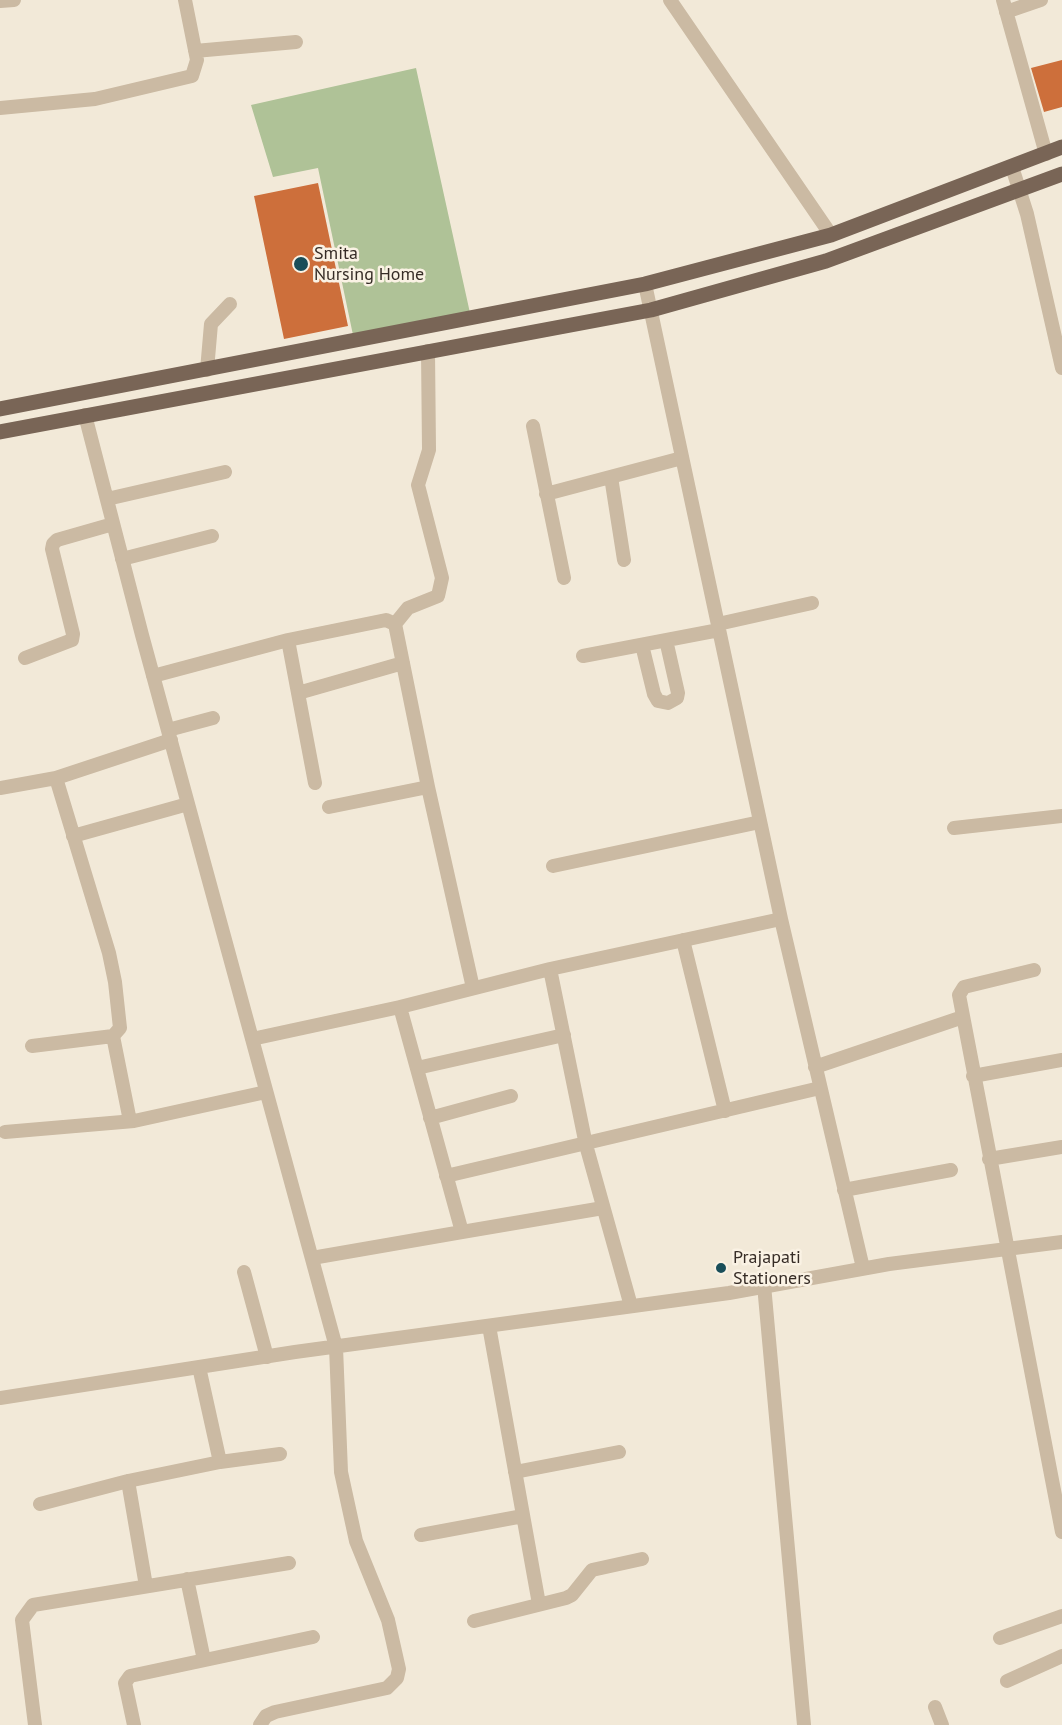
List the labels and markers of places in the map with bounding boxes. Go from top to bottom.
place label: Smita Nursing Home [314,243,424,286]
marker: Smita Nursing Home [292,255,310,273]
place label: Prajapati Stationers [733,1247,811,1290]
marker: Prajapati Stationers [714,1261,728,1275]

